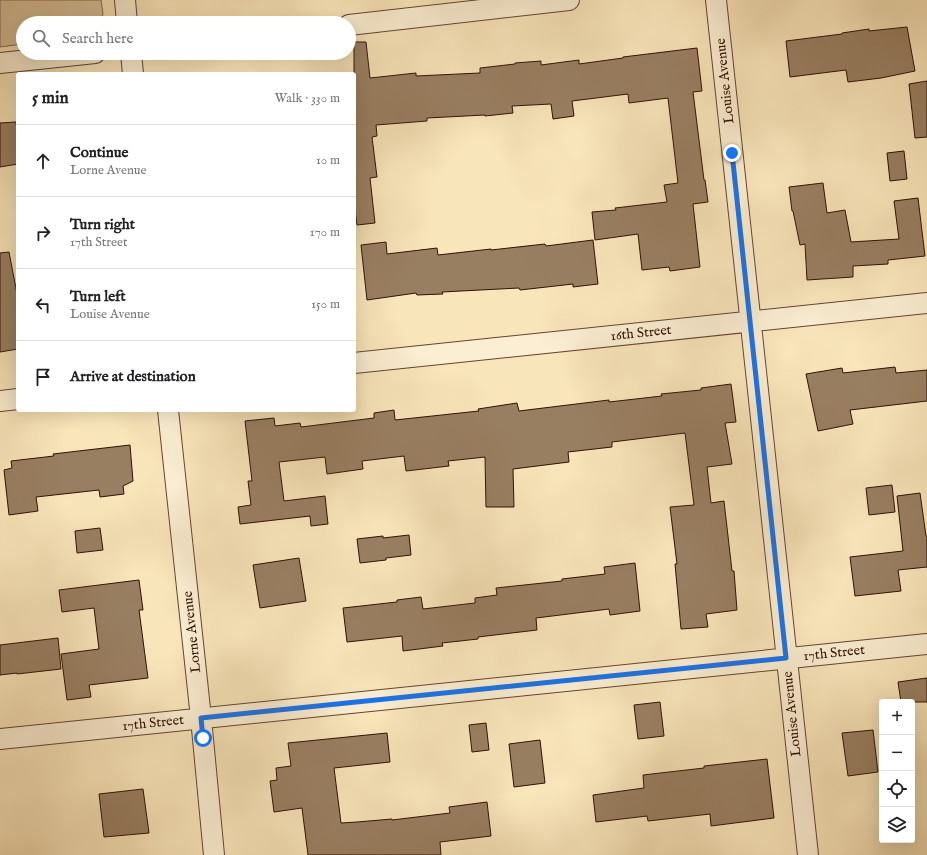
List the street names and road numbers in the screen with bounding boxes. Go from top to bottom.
street label: Louise Avenue [712,37,738,125]
street label: 16th Street [610,321,673,345]
street label: Lorne Avenue [179,589,205,674]
street label: 17th Street [802,641,866,665]
street label: Louise Avenue [779,670,805,758]
street label: 17th Street [121,711,185,735]

